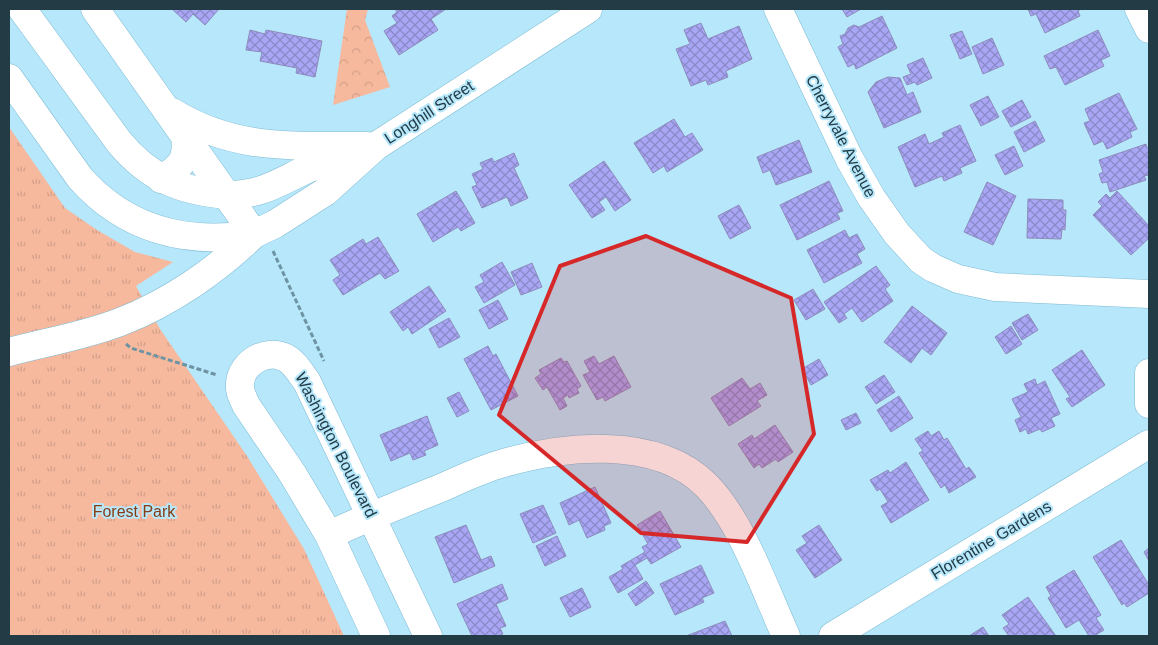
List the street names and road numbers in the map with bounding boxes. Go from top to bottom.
street label: Cherryvale Avenue [803,72,879,200]
street label: Longhill Street [381,77,477,147]
street label: Washington Boulevard [292,370,380,520]
street label: Florentine Gardens [928,497,1054,583]

